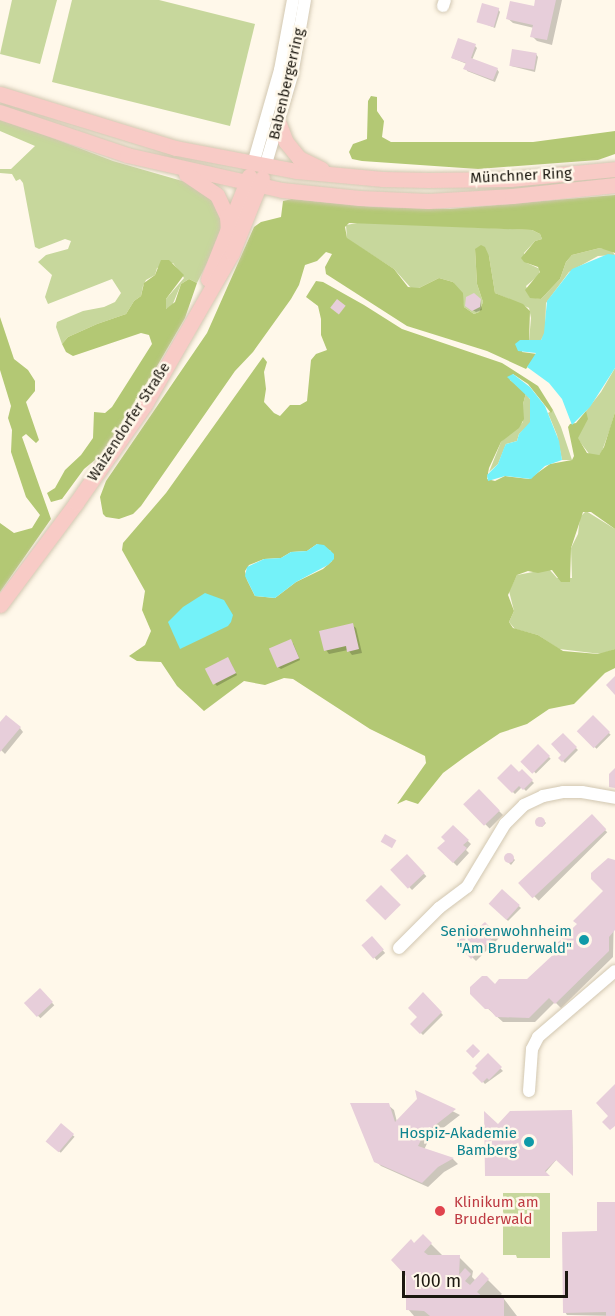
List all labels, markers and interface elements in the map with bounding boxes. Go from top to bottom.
street label: Babenbergerring [265,26,309,142]
street label: Münchner Ring [470,164,572,188]
street label: Waizendorfer Straße [84,359,174,485]
place label: Seniorenwohnheim "Am Bruderwald" [440,922,572,957]
marker: Seniorenwohnheim "Am Bruderwald" [577,933,591,947]
place label: Hospiz-Akademie Bamberg [399,1124,517,1159]
marker: Hospiz-Akademie Bamberg [522,1135,536,1149]
place label: Klinikum am Bruderwald [454,1193,539,1228]
marker: Klinikum am Bruderwald [431,1202,449,1220]
scale bar [405,1259,572,1297]
text: 100 m [413,1270,461,1292]

